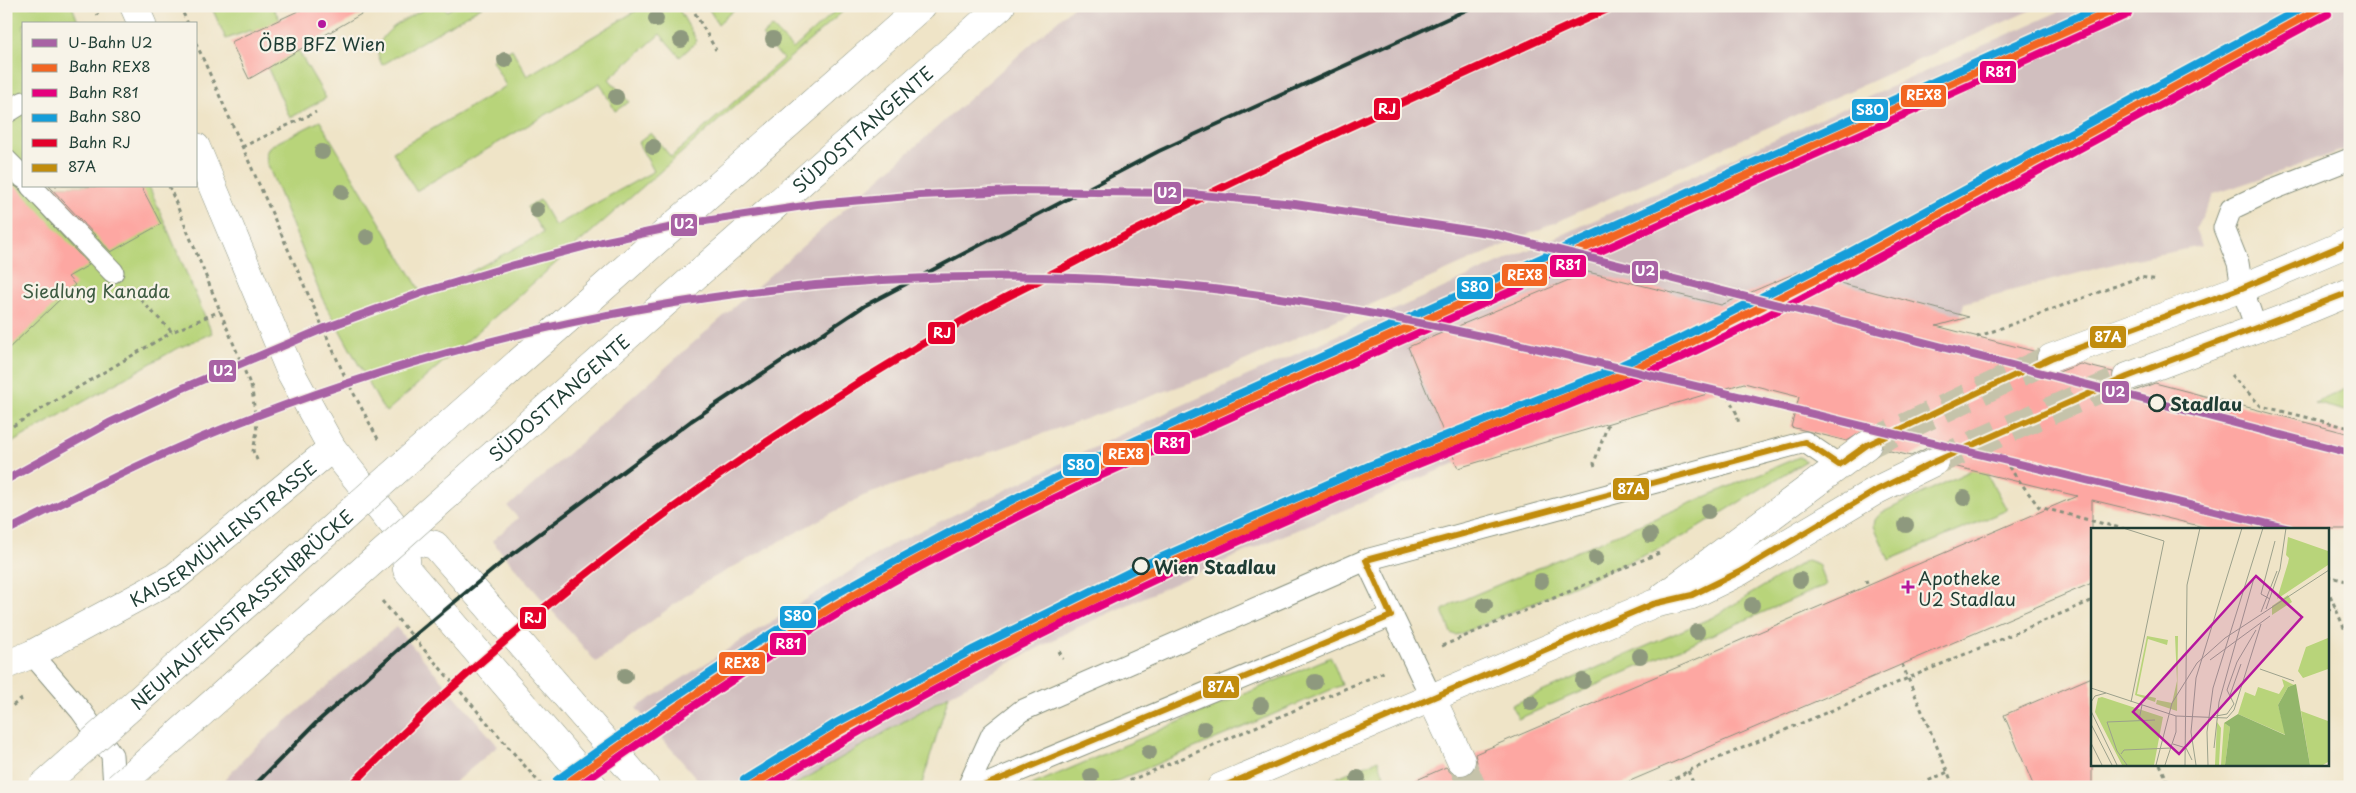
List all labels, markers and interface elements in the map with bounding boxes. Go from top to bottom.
marker: ÖBB BFZ Wien [316,18,328,30]
legend [22,22,198,188]
text: U-Bahn U2 [68,30,153,53]
place label: ÖBB BFZ Wien [259,30,385,57]
text: Bahn REX8 [68,54,151,77]
street label: SÜDOSTTANGENTE [785,59,939,199]
line badge: R81 [1979,60,2017,84]
text: R81 [1985,61,2011,82]
text: Bahn R81 [68,80,139,103]
line badge: REX8 [1900,84,1947,108]
text: REX8 [1906,84,1942,105]
line badge: RJ [1373,97,1401,121]
text: RJ [1378,98,1396,119]
line badge: S80 [1851,98,1889,122]
text: S80 [1856,99,1884,120]
text: Bahn S80 [68,104,141,127]
text: Bahn RJ [68,130,131,153]
text: 87A [68,154,96,177]
line badge: U2 [1153,181,1182,205]
text: U2 [1157,182,1177,203]
line badge: U2 [670,213,698,237]
text: U2 [674,213,694,234]
line badge: R81 [1549,254,1587,278]
text: R81 [1555,254,1581,275]
line badge: U2 [1631,260,1659,284]
text: U2 [1635,260,1655,281]
line badge: REX8 [1501,263,1548,287]
text: REX8 [1507,264,1543,285]
line badge: S80 [1456,276,1494,300]
text: S80 [1461,276,1489,297]
park label: Siedlung Kanada [22,277,170,304]
line badge: RJ [927,321,956,345]
text: RJ [933,322,951,343]
line badge: 87A [2089,325,2127,349]
text: 87A [2094,326,2122,347]
street label: SÜDOSTTANGENTE [482,327,635,467]
line badge: U2 [208,359,237,383]
text: U2 [213,360,233,381]
line badge: U2 [2101,380,2130,404]
text: U2 [2105,381,2125,402]
place label: Stadlau [2170,390,2242,417]
marker: Stadlau [2148,394,2166,412]
line badge: R81 [1153,431,1191,455]
text: R81 [1159,432,1185,453]
line badge: REX8 [1102,442,1150,466]
text: REX8 [1108,443,1144,464]
street label: KAISERMÜHLENSTRASSE [124,453,322,613]
line badge: S80 [1062,453,1100,477]
text: S80 [1067,454,1095,475]
line badge: 87A [1612,477,1650,501]
text: 87A [1617,478,1645,499]
street label: NEUHAUFENSTRASSENBRÜCKE [124,502,359,715]
inset map [2091,528,2328,766]
place label: Wien Stadlau [1154,553,1276,580]
marker: Wien Stadlau [1132,557,1150,575]
place label: Apotheke U2 Stadlau [1918,564,2016,612]
marker: Apotheke U2 Stadlau [1902,581,1914,593]
line badge: S80 [779,605,817,629]
text: S80 [784,605,812,626]
line badge: RJ [519,606,547,630]
text: RJ [524,607,542,628]
line badge: R81 [769,632,807,656]
text: R81 [775,633,801,654]
line badge: REX8 [718,651,766,675]
text: REX8 [724,652,760,673]
line badge: 87A [1202,675,1240,699]
text: 87A [1207,676,1235,697]

